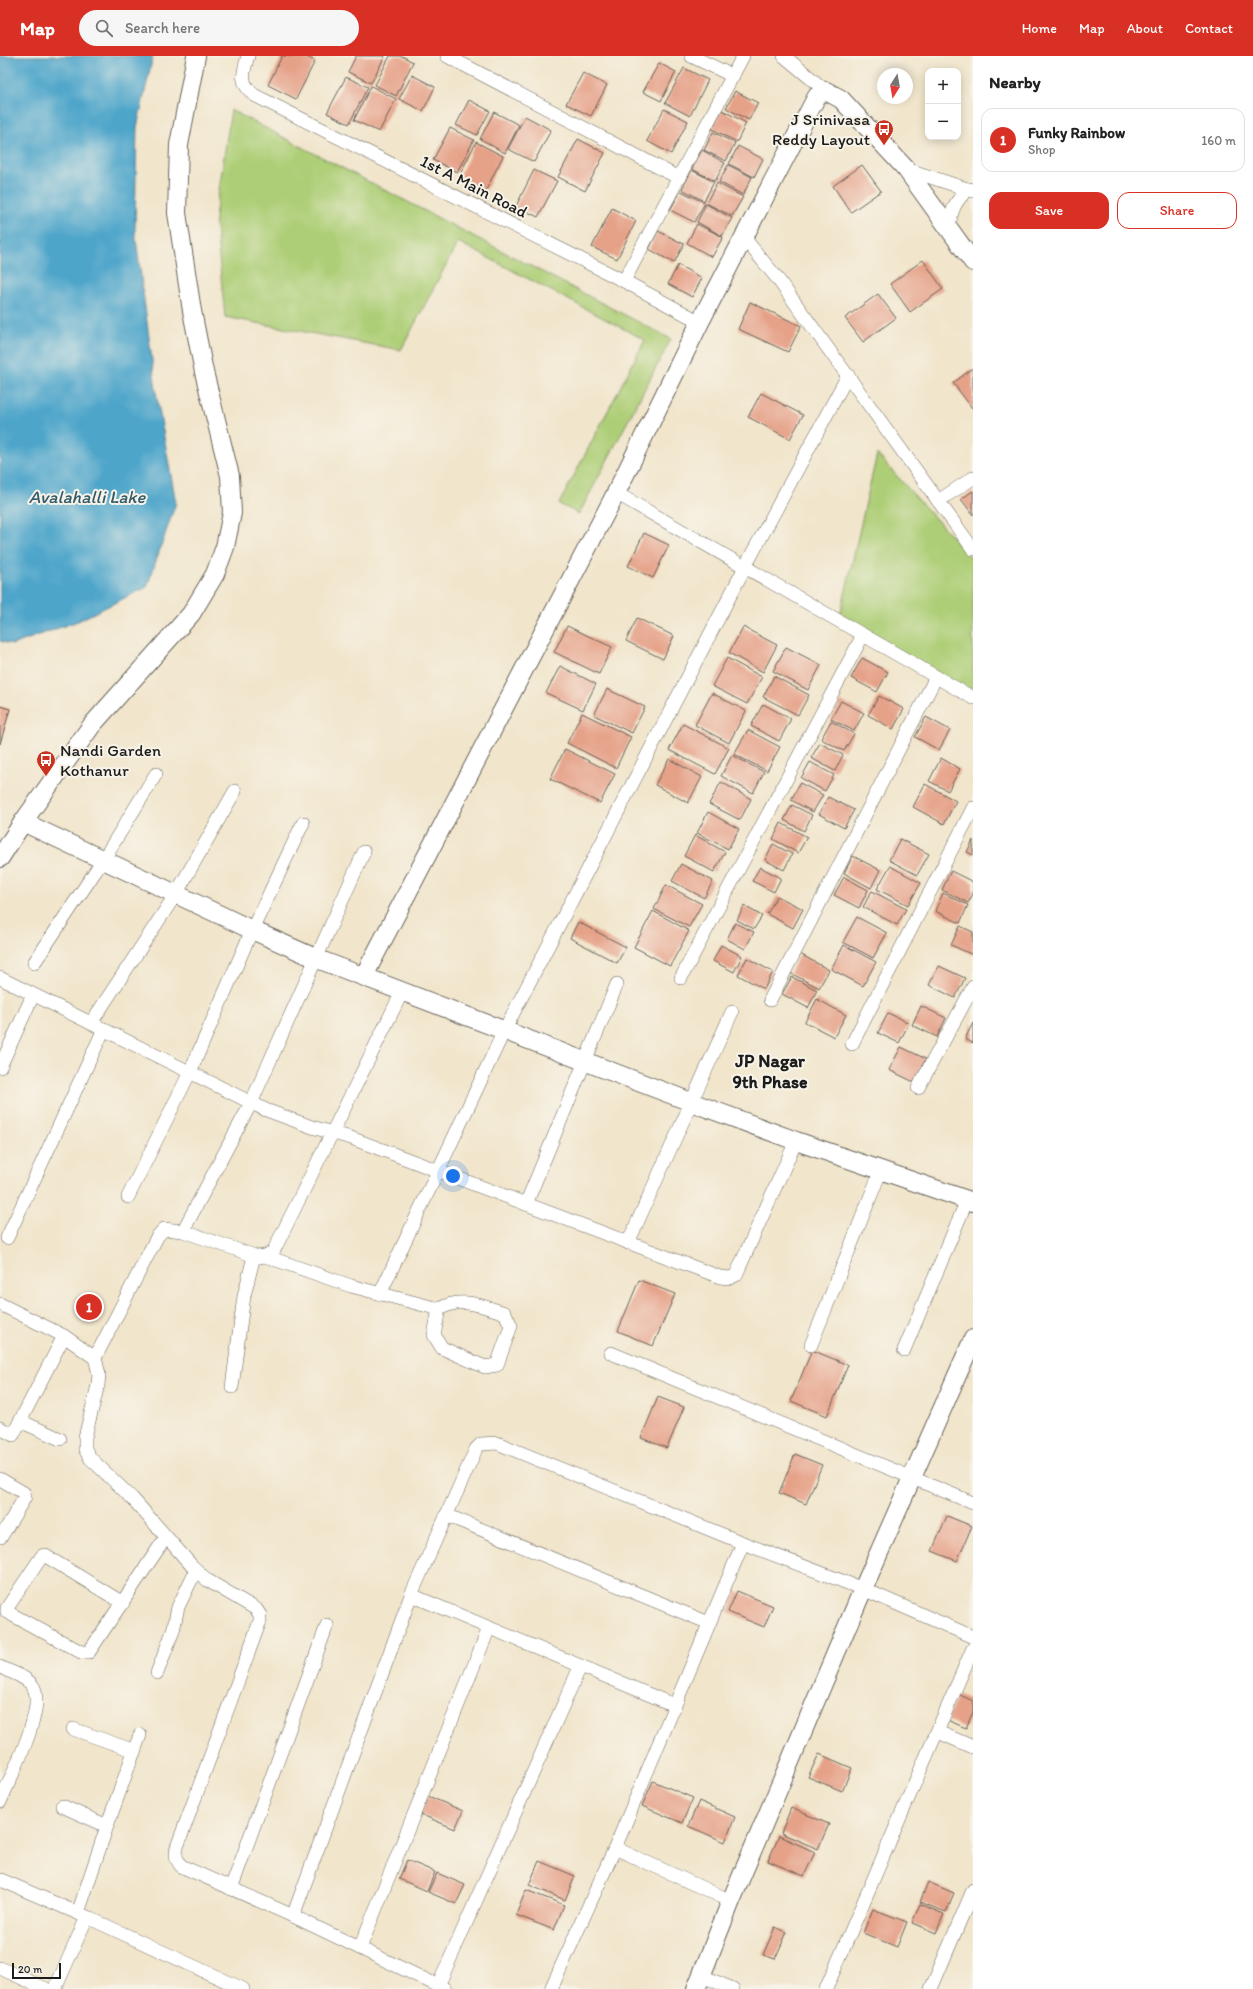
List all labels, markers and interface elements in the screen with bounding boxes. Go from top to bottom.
search box [79,10,359,46]
text: Map [20,17,55,40]
icon: search [93,17,115,39]
text: Search here [125,19,200,37]
text: Home [1022,20,1057,37]
text: Map [1079,20,1105,37]
text: About [1127,20,1163,37]
text: Contact [1185,20,1233,37]
north arrow [877,68,913,104]
map controls [925,68,961,140]
button: + [925,68,961,104]
text: Nearby [989,72,1041,92]
button: − [925,104,961,140]
place label: J Srinivasa Reddy Layout [772,109,871,149]
bus stop icon: J Srinivasa Reddy Layout [873,118,895,146]
text: Funky Rainbow [1028,124,1125,142]
text: 1 [1000,133,1006,148]
text: 160 m [1201,133,1236,148]
text: Shop [1028,142,1055,157]
street label: 1st A Main Road [417,150,531,222]
button: Save [989,192,1109,229]
button: Share [1117,192,1237,229]
water label: Avalahalli Lake [29,486,147,508]
place label: Nandi Garden Kothanur [60,740,161,780]
bus stop icon: Nandi Garden Kothanur [35,749,57,777]
district label: JP Nagar 9th Phase [732,1050,808,1093]
your location [443,1166,463,1186]
pin: 1 [76,1292,102,1322]
scale bar [12,1961,61,1980]
text: 20 m [18,1963,42,1976]

